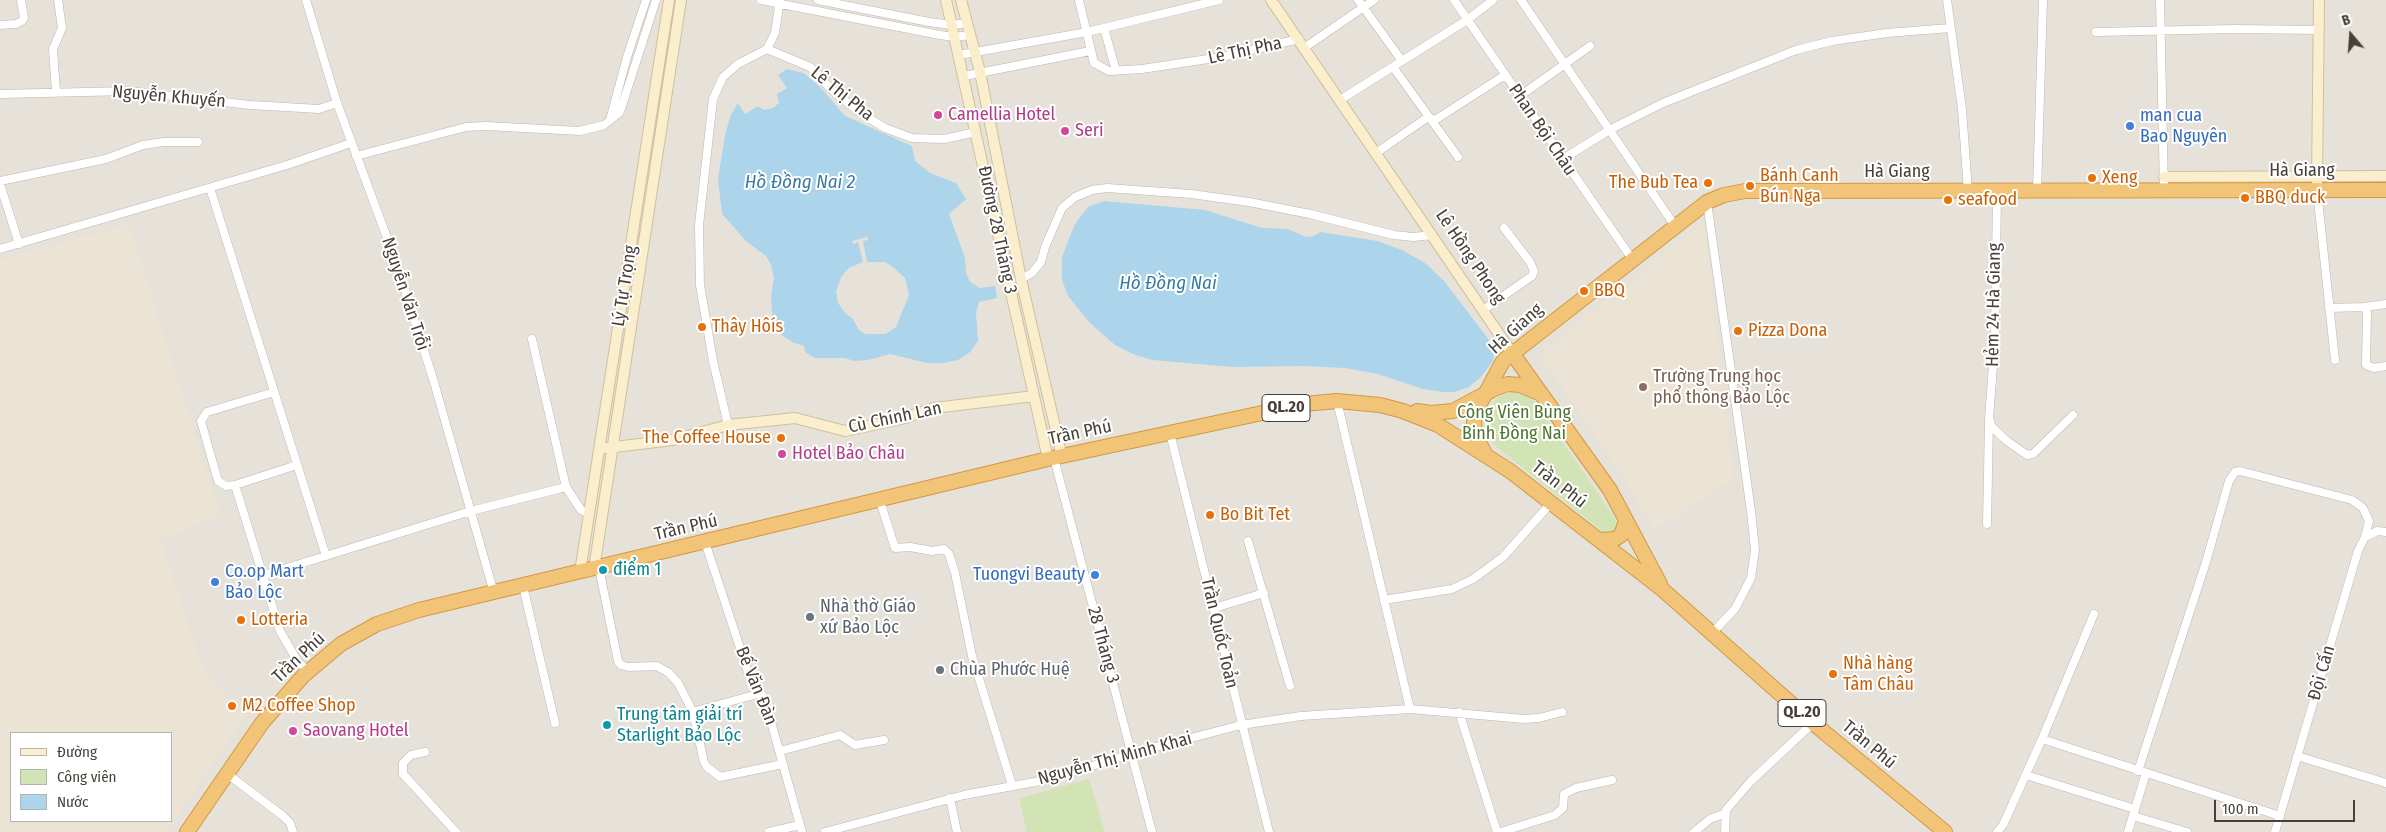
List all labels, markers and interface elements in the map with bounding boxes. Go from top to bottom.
north arrow [2326,10,2376,60]
text: B [2340,11,2353,30]
street label: Lê Thị Pha [1206,33,1284,69]
street label: Lê Thị Pha [806,62,878,126]
street label: Phan Bội Châu [1503,80,1581,180]
street label: Nguyễn Khuyến [111,81,227,113]
place label: Camellia Hotel [948,104,1055,126]
place label: man cua Bao Nguyên [2140,105,2227,148]
marker: Camellia Hotel [932,109,944,121]
place label: Seri [1075,120,1104,142]
marker: man cua Bao Nguyên [2124,120,2136,132]
marker: Seri [1059,125,1071,137]
street label: Hà Giang [2269,160,2335,182]
street label: Hà Giang [1864,161,1930,183]
street label: Đường 28 Tháng 3 [973,164,1021,296]
place label: Bánh Canh Bún Nga [1760,165,1839,208]
place label: Xeng [2102,167,2137,189]
water label: Hồ Đồng Nai 2 [745,172,855,194]
place label: The Bub Tea [1609,172,1698,194]
marker: Xeng [2086,172,2098,184]
marker: The Bub Tea [1702,177,1714,189]
marker: Bánh Canh Bún Nga [1744,180,1756,192]
place label: BBQ duck [2255,187,2325,209]
place label: seafood [1958,189,2017,211]
marker: BBQ duck [2239,192,2251,204]
marker: seafood [1942,194,1954,206]
street label: Lê Hồng Phong [1431,206,1509,308]
street label: Nguyễn Văn Trỗi [377,235,433,353]
street label: Hẻm 24 Hà Giang [1982,243,2006,367]
street label: Lý Tự Trọng [608,244,642,328]
water label: Hồ Đồng Nai [1119,273,1217,295]
place label: BBQ [1594,280,1625,302]
marker: BBQ [1578,285,1590,297]
street label: Hà Giang [1484,299,1548,359]
place label: Thây Hôís [712,316,783,338]
place label: Pizza Dona [1748,320,1827,342]
marker: Thây Hôís [696,321,708,333]
marker: Pizza Dona [1732,325,1744,337]
place label: Trường Trung học phổ thông Bảo Lộc [1653,366,1790,408]
marker: Trường Trung học phổ thông Bảo Lộc [1637,381,1649,393]
road number: QL.20 [1262,394,1310,422]
street label: Cù Chính Lan [846,398,944,438]
park label: Công Viên Bùng Binh Đồng Nai [1457,402,1571,444]
street label: Trần Phú [1046,416,1114,450]
place label: The Coffee House [643,427,771,449]
marker: The Coffee House [775,432,787,444]
place label: Hotel Bảo Châu [792,443,905,465]
marker: Hotel Bảo Châu [776,448,788,460]
street label: Trần Phú [1527,457,1591,513]
place label: Bo Bit Tet [1220,504,1290,526]
marker: Bo Bit Tet [1204,509,1216,521]
street label: Trần Phú [652,510,720,546]
place label: điểm 1 [613,559,661,581]
place label: Co.op Mart Bảo Lộc [225,561,304,604]
marker: điểm 1 [597,564,609,576]
place label: Tuongvi Beauty [973,564,1085,586]
marker: Tuongvi Beauty [1089,569,1101,581]
street label: Trần Quốc Toản [1196,575,1242,691]
marker: Co.op Mart Bảo Lộc [209,576,221,588]
place label: Nhà thờ Giáo xứ Bảo Lộc [820,596,916,638]
street label: 28 Tháng 3 [1082,604,1124,686]
place label: Lotteria [251,609,308,631]
marker: Nhà thờ Giáo xứ Bảo Lộc [804,611,816,623]
marker: Lotteria [235,614,247,626]
street label: Trần Phú [268,628,330,688]
street label: Đội Cấn [2304,643,2340,703]
street label: Bế Văn Đàn [730,644,782,728]
place label: Nhà hàng Tâm Châu [1843,653,1914,696]
place label: Chùa Phước Huệ [950,659,1070,681]
marker: Chùa Phước Huệ [934,664,946,676]
marker: Nhà hàng Tâm Châu [1827,668,1839,680]
place label: M2 Coffee Shop [242,695,356,717]
marker: M2 Coffee Shop [226,700,238,712]
road number: QL.20 [1778,700,1826,726]
place label: Trung tâm giải trí Starlight Bảo Lộc [617,704,743,746]
street label: Trần Phú [1838,716,1900,774]
marker: Trung tâm giải trí Starlight Bảo Lộc [601,719,613,731]
place label: Saovang Hotel [303,720,409,742]
marker: Saovang Hotel [287,725,299,737]
street label: Nguyễn Thị Minh Khai [1036,728,1194,790]
legend [10,732,172,822]
text: Đường [57,743,97,761]
text: Công viên [57,768,116,786]
scale bar [2216,790,2357,822]
text: Nước [57,793,88,811]
text: 100 m [2222,800,2259,818]

